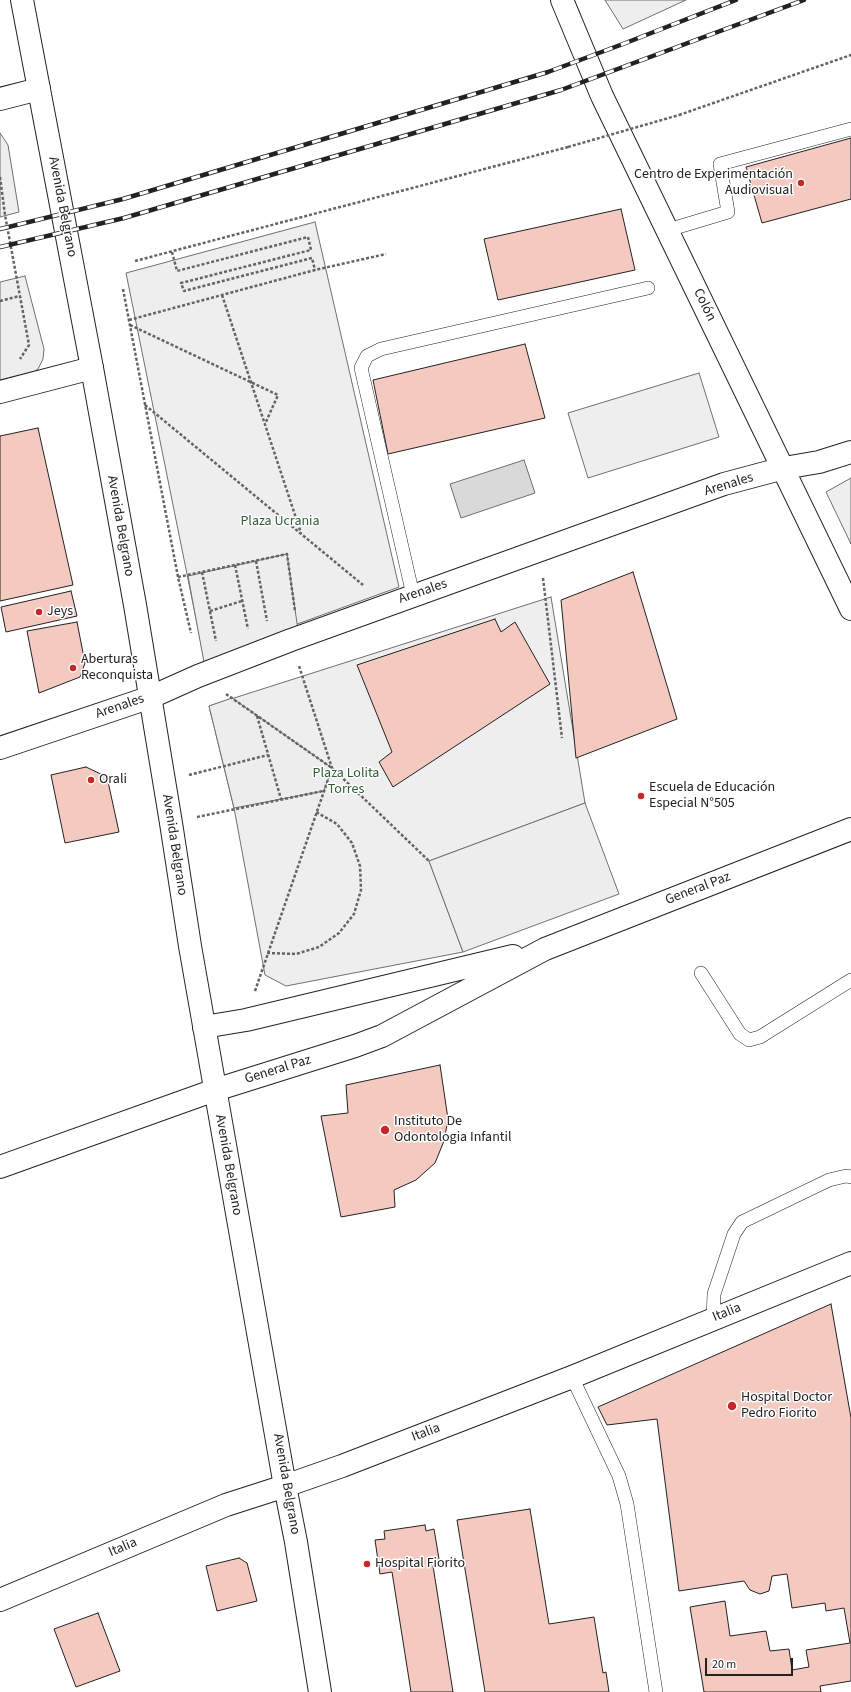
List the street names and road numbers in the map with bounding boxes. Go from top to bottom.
street label: Avenida Belgrano [44,155,80,259]
street label: Colón [689,286,719,324]
street label: Arenales [702,470,756,500]
street label: Avenida Belgrano [103,474,137,578]
street label: Arenales [396,576,450,608]
street label: Arenales [93,691,147,723]
street label: Avenida Belgrano [158,793,190,897]
street label: General Paz [663,869,733,909]
street label: General Paz [243,1052,313,1088]
street label: Avenida Belgrano [211,1113,245,1217]
street label: Italia [710,1300,744,1326]
street label: Italia [409,1420,443,1446]
street label: Avenida Belgrano [269,1432,303,1536]
street label: Italia [106,1535,140,1561]

